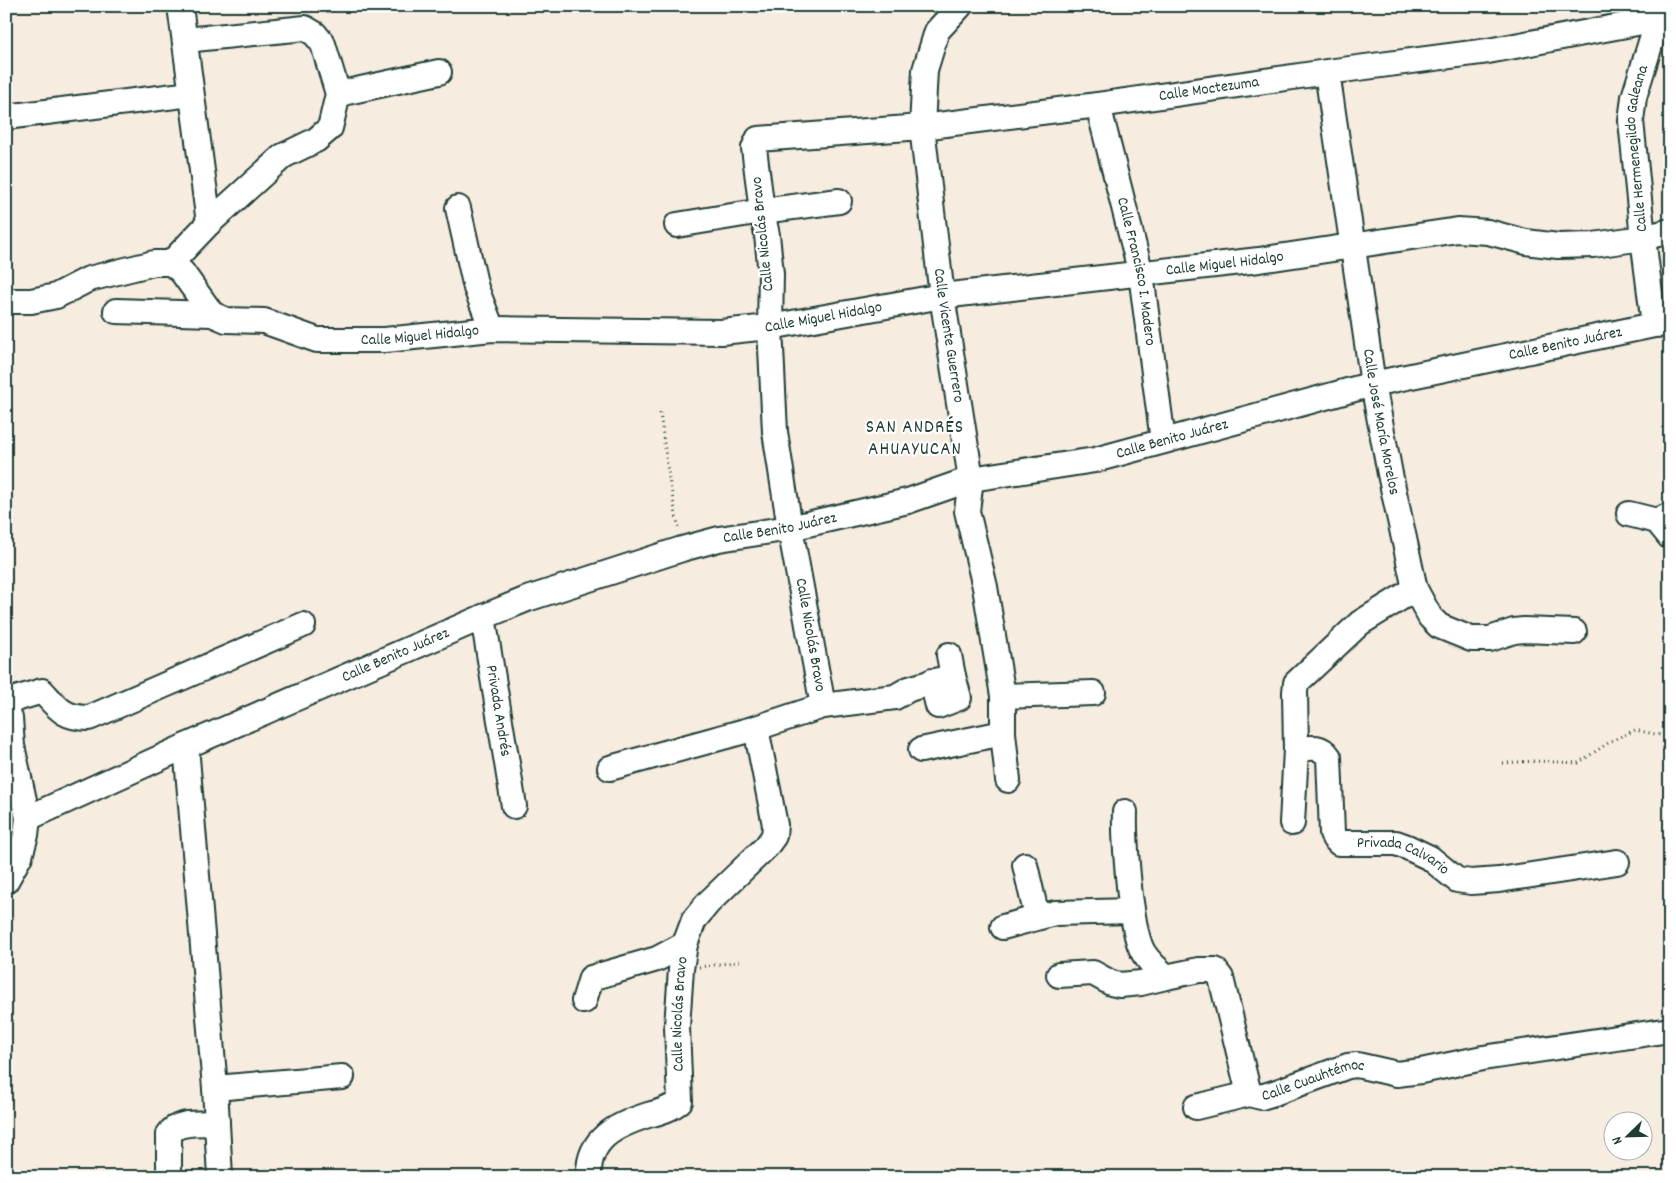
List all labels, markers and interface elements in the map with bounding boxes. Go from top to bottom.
street label: Calle Hermenegildo Galeana [1619,62,1655,233]
street label: Calle Moctezuma [1157,70,1261,108]
street label: Calle Nicolás Bravo [746,176,780,292]
street label: Calle Francisco I. Madero [1110,195,1162,347]
street label: Calle Miguel Hidalgo [1164,245,1285,282]
street label: Calle Vicente Guerrero [927,267,970,404]
street label: Calle Miguel Hidalgo [764,296,884,339]
street label: Calle Miguel Hidalgo [361,319,480,352]
street label: Calle Benito Juárez [1507,321,1624,367]
street label: Calle José María Morelos [1356,347,1406,497]
street label: Calle Benito Juárez [1113,413,1231,465]
district label: SAN ANDRÉS AHUAYUCAN [866,415,964,464]
street label: Calle Benito Juárez [721,506,839,550]
street label: Calle Nicolás Bravo [789,576,831,694]
street label: Calle Benito Juárez [338,622,453,689]
street label: Privada Andrés [480,663,517,758]
street label: Privada Calvario [1357,832,1454,881]
street label: Calle Nicolás Bravo [666,955,694,1072]
street label: Calle Cuauhtémoc [1259,1053,1367,1108]
north arrow [1604,1110,1654,1160]
text: N [1607,1133,1628,1147]

